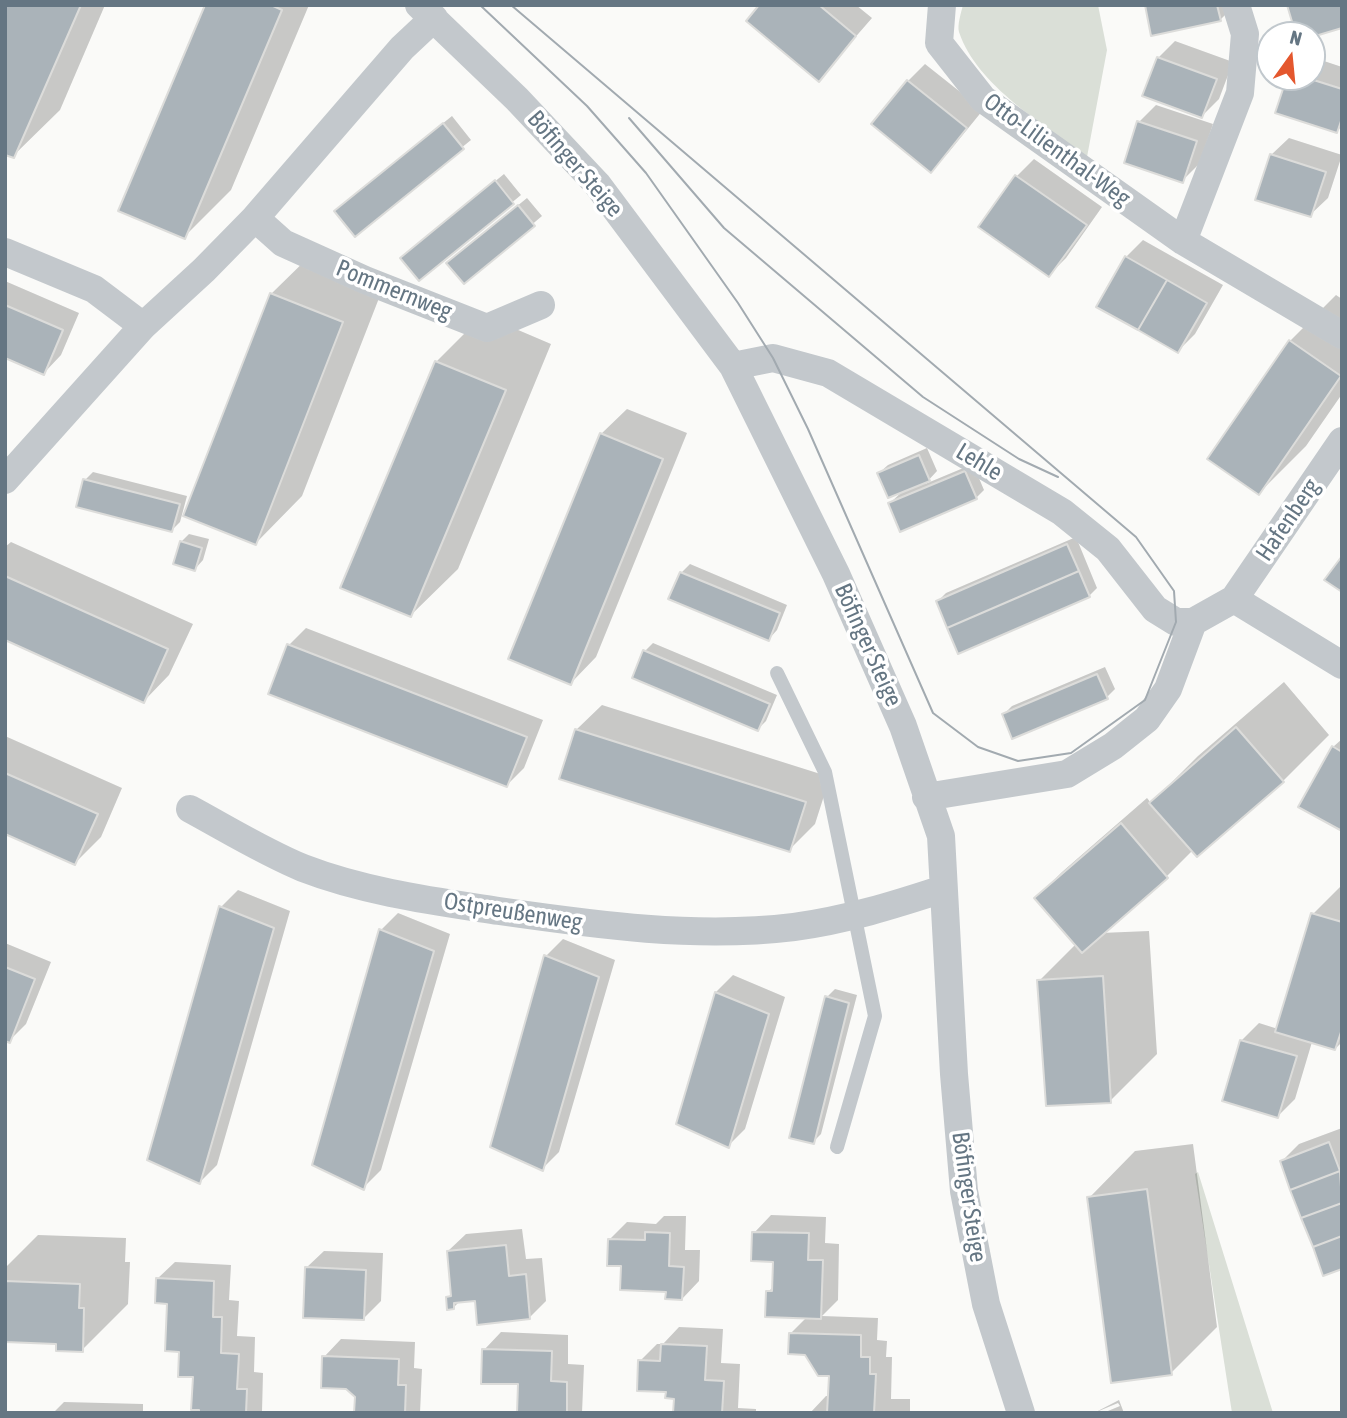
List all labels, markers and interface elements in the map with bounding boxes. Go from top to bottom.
north arrow [1256,21,1326,91]
text: N [1288,26,1304,50]
street label: Otto-Lilienthal-Weg [978,87,1136,213]
street label: Böfinger Steige [521,105,629,223]
street label: Pommernweg [332,254,456,326]
street label: Lehle [951,437,1007,487]
street label: Hafenberg [1250,473,1326,567]
street label: Böfinger Steige [828,579,908,711]
street label: Ostpreußenweg [442,887,584,937]
street label: Böfinger Steige [946,1130,992,1264]

